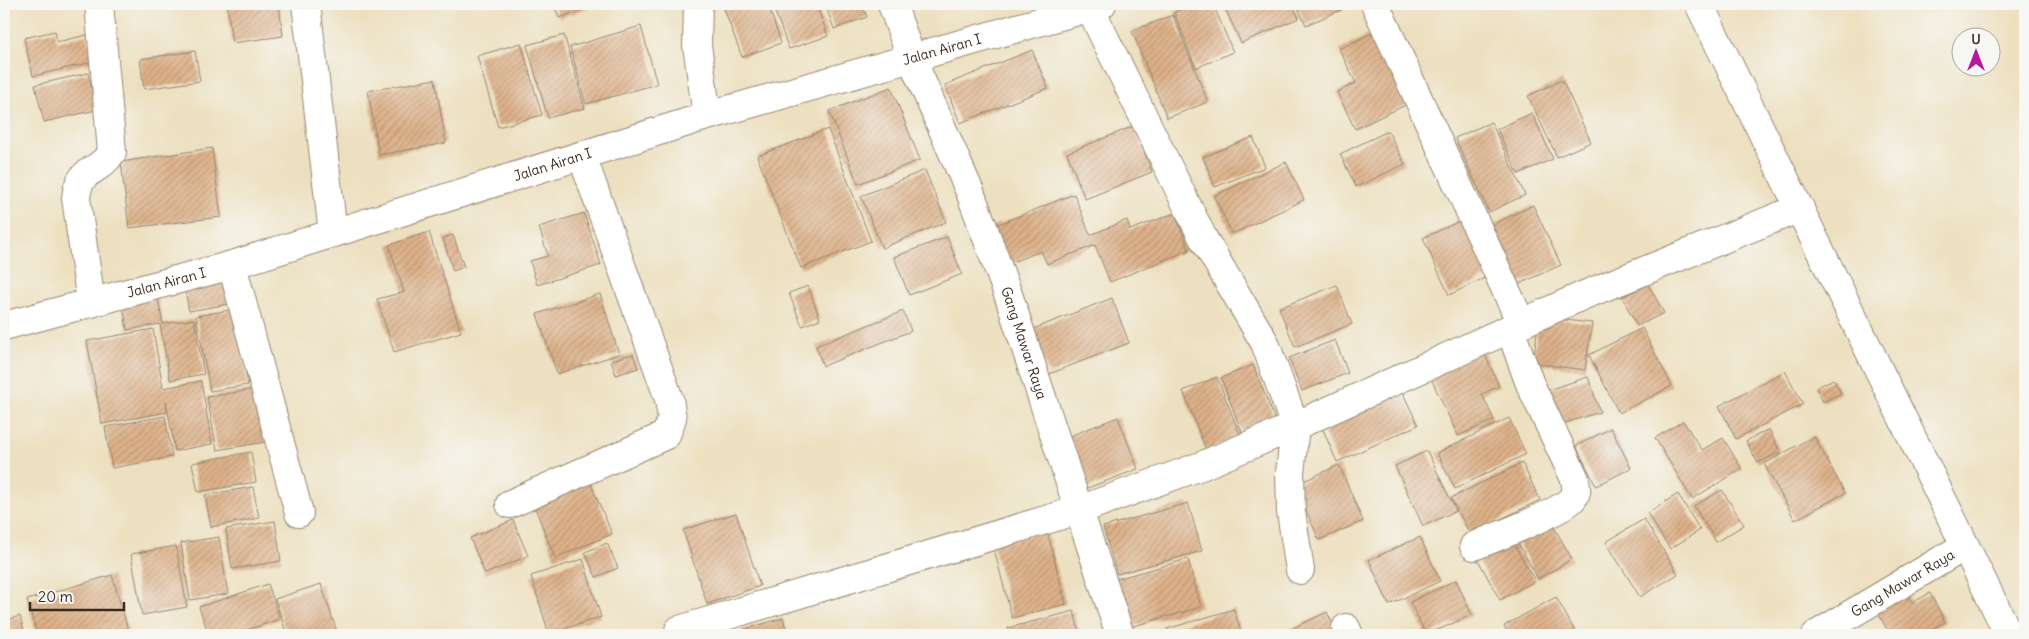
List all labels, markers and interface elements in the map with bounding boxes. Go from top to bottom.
north arrow [1952,28,2002,78]
street label: Jalan Airan I [901,30,983,69]
text: U [1971,30,1981,48]
street label: Jalan Airan I [511,144,594,185]
street label: Jalan Airan I [125,263,208,302]
street label: Gang Mawar Raya [997,284,1051,402]
street label: Gang Mawar Raya [1848,545,1958,621]
scale bar [30,579,124,611]
text: 20 m [38,587,73,606]

